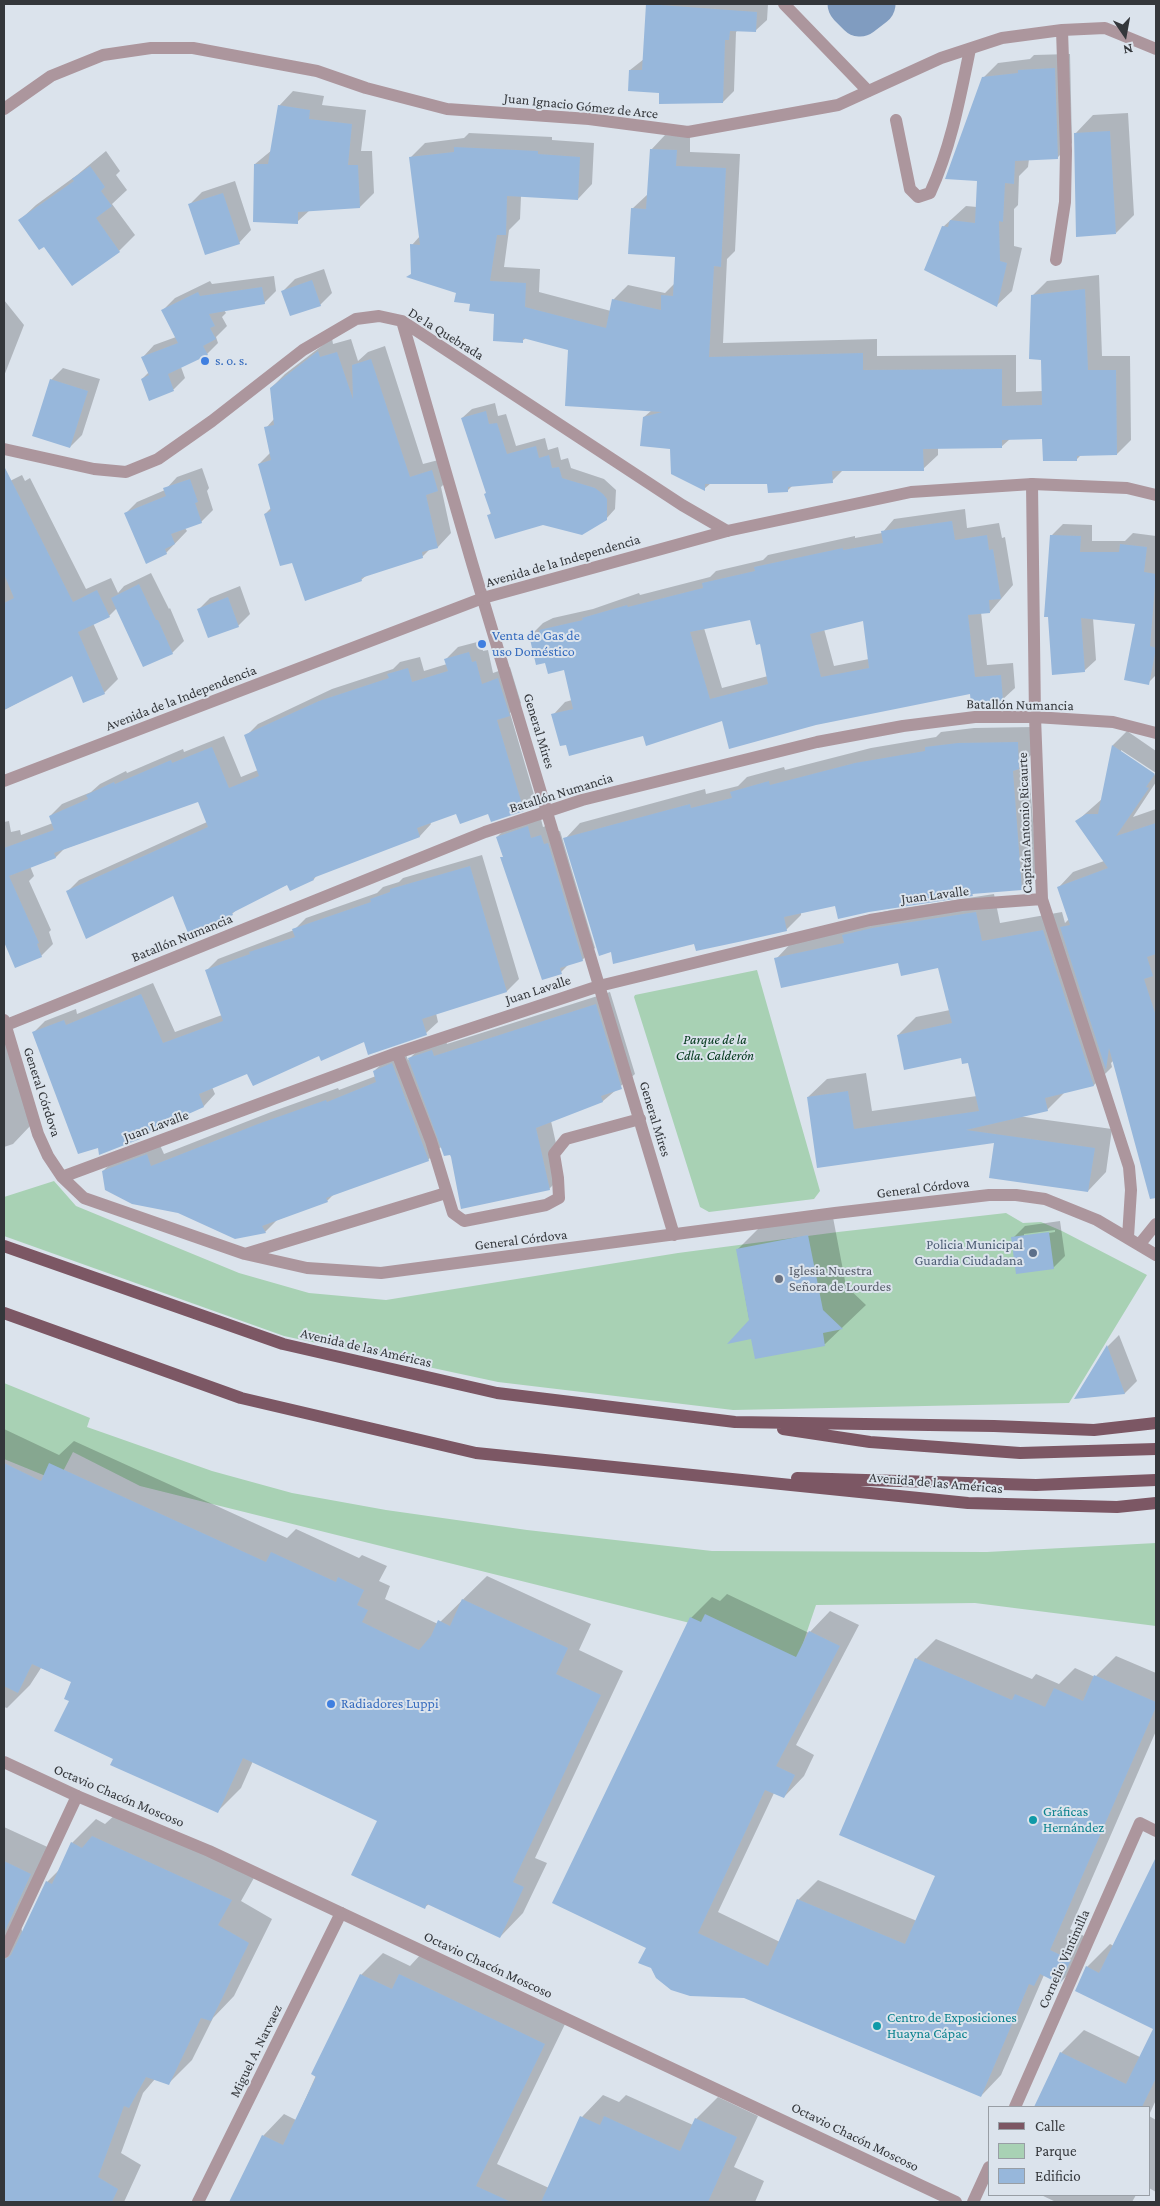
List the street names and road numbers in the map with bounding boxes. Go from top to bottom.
street label: Juan Ignacio Gómez de Arce [503,90,659,122]
street label: De la Quebrada [405,304,487,364]
street label: Avenida de la Independencia [484,531,642,591]
street label: Avenida de la Independencia [103,661,259,735]
street label: General Mires [520,691,558,771]
street label: Batallón Numancia [966,696,1074,714]
street label: Capitán Antonio Ricaurte [1014,752,1036,894]
street label: Batallón Numancia [507,769,615,817]
street label: Juan Lavalle [900,883,970,907]
street label: Batallón Numancia [129,910,235,966]
street label: Juan Lavalle [503,972,573,1008]
street label: General Córdova [20,1045,64,1139]
street label: General Mires [636,1079,674,1159]
street label: Juan Lavalle [121,1106,191,1146]
street label: General Córdova [876,1174,970,1202]
street label: General Córdova [474,1226,568,1254]
street label: Avenida de las Américas [299,1325,433,1371]
street label: Avenida de las Américas [869,1469,1003,1497]
street label: Octavio Chacón Moscoso [51,1761,187,1831]
street label: Cornelio Vintimilla [1035,1907,1093,2011]
street label: Octavio Chacón Moscoso [421,1928,555,2002]
street label: Miguel A. Narvaez [226,2002,286,2100]
street label: Octavio Chacón Moscoso [788,2099,922,2175]

